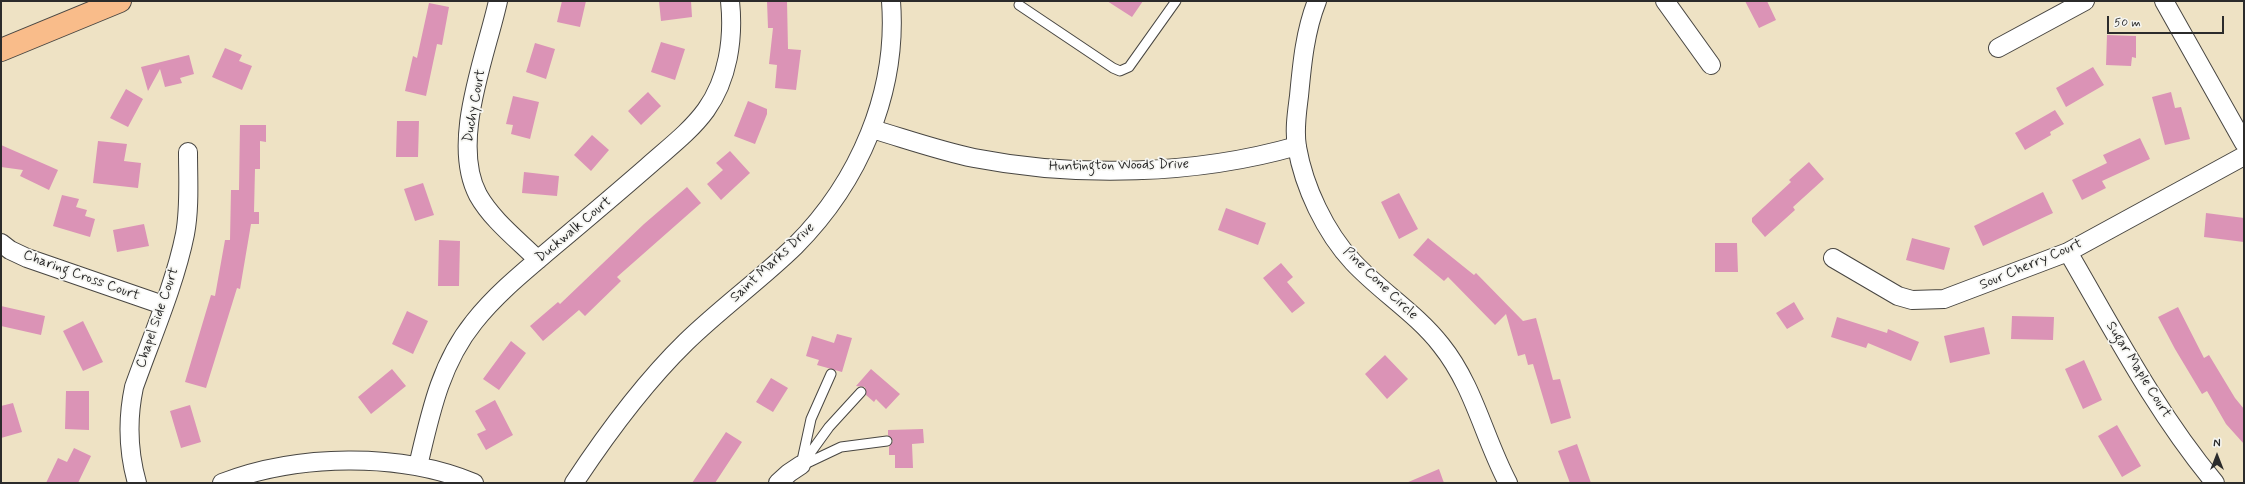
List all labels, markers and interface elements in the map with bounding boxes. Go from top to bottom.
scale bar [2109,8,2226,34]
text: 50 m [2114,15,2141,31]
street label: Duchy Court [460,68,490,144]
street label: Huntington Woods Drive [1049,156,1189,176]
street label: Duckwalk Court [533,193,615,267]
street label: Saint Marks Drive [727,220,819,306]
street label: Sour Cherry Court [1977,236,2085,294]
street label: Pine Cone Circle [1339,244,1421,324]
street label: Charing Cross Court [21,247,141,305]
street label: Chapel Side Court [133,266,183,370]
street label: Sugar Maple Court [2102,319,2174,421]
north arrow [2197,436,2237,476]
text: N [2213,437,2221,451]

